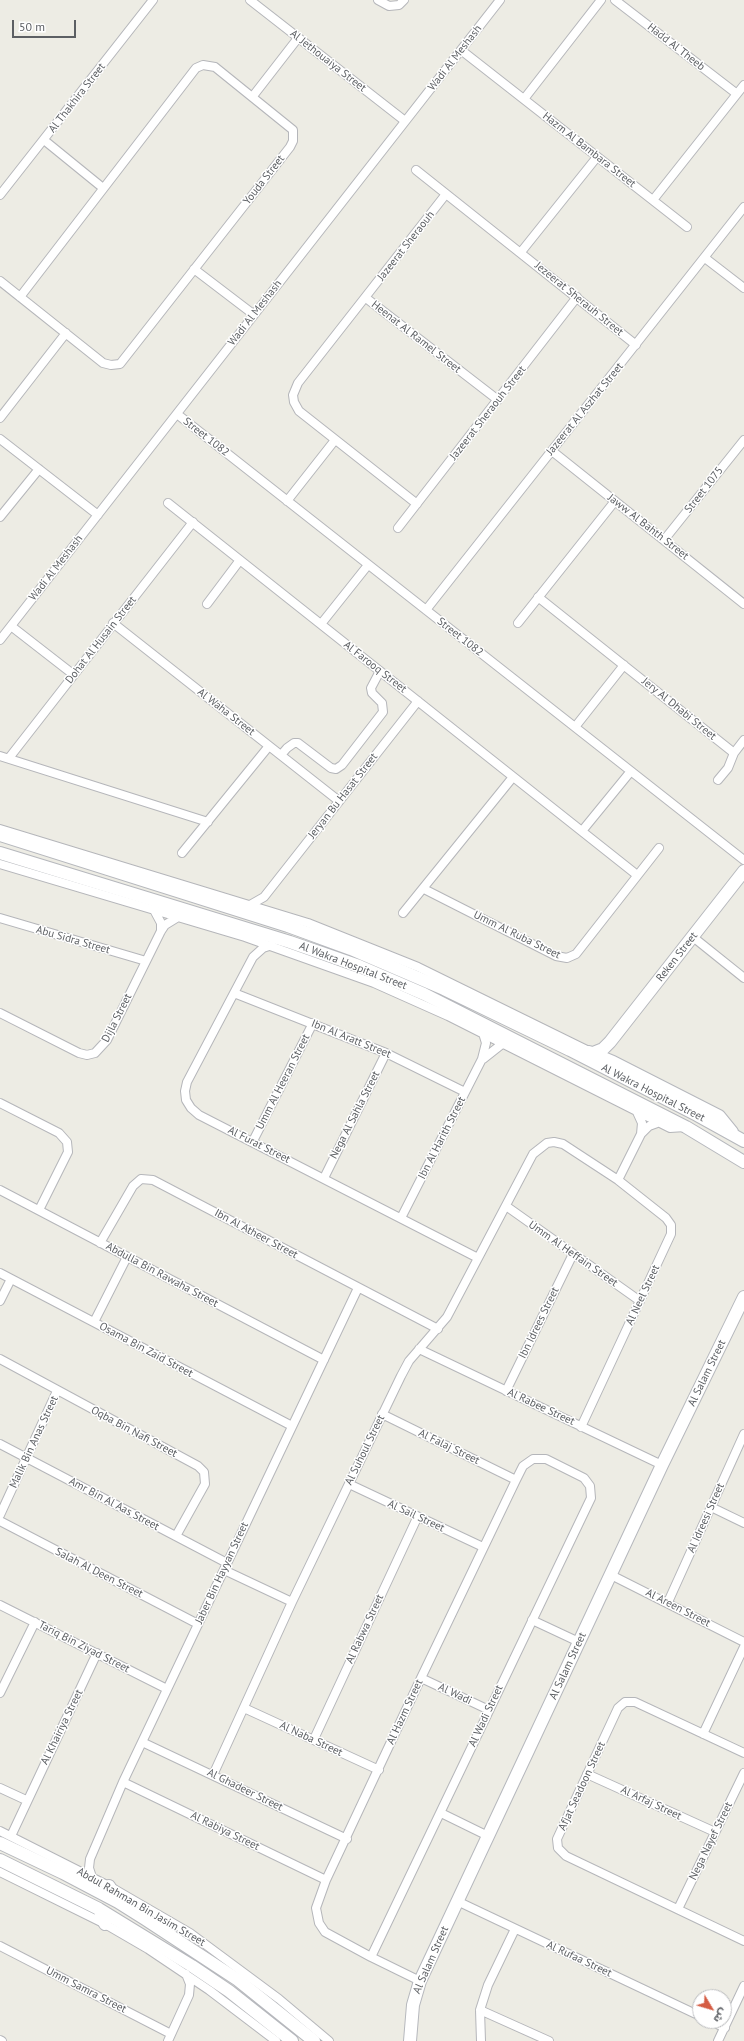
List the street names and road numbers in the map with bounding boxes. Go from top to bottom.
street label: Hadd Al Theeb [645,20,707,74]
street label: Wadi Al Meshash [425,23,485,93]
street label: Al Jethouaiya Street [287,27,369,95]
street label: Al Thakhira Street [46,61,108,135]
street label: Hazm Al Bambara Street [540,110,638,190]
street label: Youda Street [241,153,287,207]
street label: Jazeerat Sheraouh [375,209,437,283]
street label: Jezeerat Sherauh Street [532,259,626,339]
street label: Wadi Al Meshash [225,278,285,348]
street label: Heenat Al Ramel Street [369,298,463,376]
street label: Jazeerat Al Aszhat Street [544,360,626,458]
street label: Jazeerat Sheraouh Street [447,363,529,463]
street label: Street 1082 [180,415,232,459]
street label: Street 1075 [682,464,726,516]
street label: Jaww Al Bahth Street [605,491,691,563]
street label: Wadi Al Meshash [26,533,86,603]
street label: Dohat Al Husain Street [63,594,139,686]
street label: Street 1082 [434,615,486,659]
street label: Al Farooq Street [341,638,409,696]
street label: Jery Al Dhabi Street [639,675,719,743]
street label: Al Waha Street [195,685,257,739]
street label: Jeryan Bu Hasat Street [305,751,381,841]
street label: Umm Al Ruba Street [471,908,563,962]
street label: Abu Sidra Street [35,923,111,957]
street label: Reken Street [654,930,700,984]
street label: Al Wakra Hospital Street [297,939,409,993]
street label: Dijla Street [99,991,135,1045]
street label: Ibn Al Aratt Street [309,1017,393,1061]
street label: Umm Al Heeran Street [253,1032,313,1132]
street label: Al Wakra Hospital Street [599,1061,707,1125]
street label: Nega Al Sahla Street [327,1069,383,1161]
street label: Ibn Al Harith Street [415,1094,469,1182]
street label: Al Furat Street [226,1124,292,1166]
street label: Ibn Al Atheer Street [212,1206,300,1262]
street label: Umm Al Heffain Street [526,1218,620,1290]
street label: Abdulla Bin Rawaha Street [104,1240,220,1310]
street label: Al Neel Street [623,1263,663,1327]
street label: Ibn Idrees Street [516,1285,562,1361]
street label: Osama Bin Zaid Street [97,1320,195,1380]
street label: Al Salam Street [685,1338,729,1408]
street label: Al Rabee Street [505,1386,577,1428]
street label: Malik Bin Anas Street [7,1394,61,1490]
street label: Oqba Bin Nafi Street [89,1404,179,1460]
street label: Al Suhoul Street [342,1413,388,1487]
street label: Al Falaj Street [416,1427,482,1467]
street label: Amr Bin Al Aas Street [67,1475,161,1533]
street label: Al Idreesi Street [685,1481,727,1555]
street label: Al Sail Street [386,1497,446,1535]
street label: Jaber Bin Hayyan Street [193,1520,251,1626]
street label: Salah Al Deen Street [53,1545,145,1601]
street label: Al Areen Street [643,1586,713,1630]
street label: Al Rabwa Street [343,1592,387,1666]
street label: Tariq Bin Ziyad Street [36,1618,132,1676]
street label: Al Salam Street [547,1630,589,1702]
street label: Al Hazm Street [384,1677,426,1747]
street label: Al Wadi [436,1681,474,1707]
street label: Al Wadi Street [466,1683,506,1749]
street label: Al Khairiya Street [38,1687,86,1767]
street label: Al Naba Street [277,1719,345,1759]
street label: Afjat Seadoon Street [556,1739,608,1833]
street label: Al Ghadeer Street [205,1766,285,1814]
street label: Al Arfaj Street [618,1783,684,1823]
street label: Nega Nayef Street [686,1800,736,1882]
street label: Al Rabiya Street [188,1809,262,1853]
street label: Abdul Rahman Bin Jasim Street [74,1865,208,1949]
street label: Al Salam Street [410,1924,452,1996]
street label: Al Rufaa Street [544,1938,614,1980]
street label: Umm Samra Street [44,1964,128,2016]

